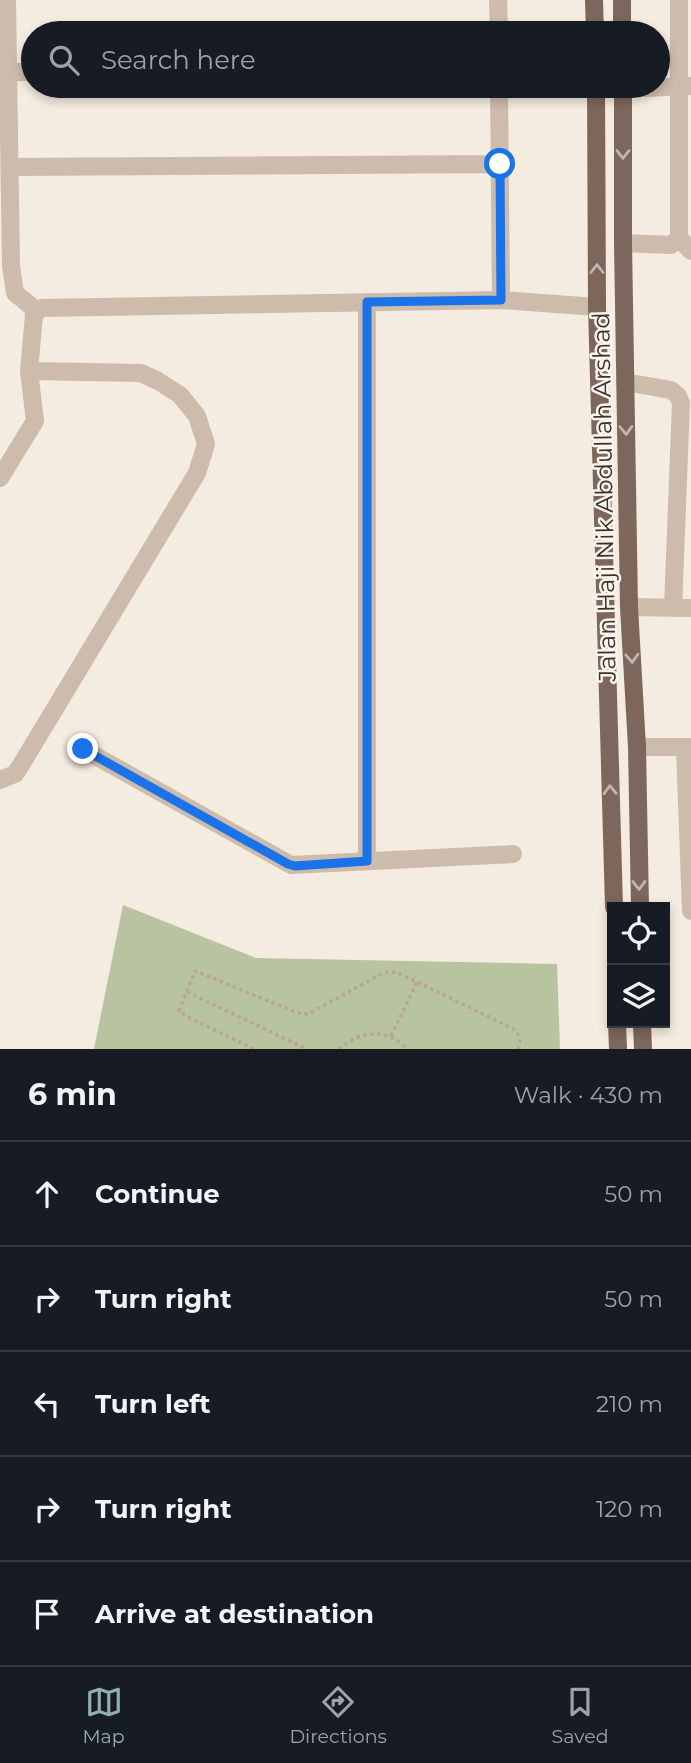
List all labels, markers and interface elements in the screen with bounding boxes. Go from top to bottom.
search box [21,21,670,98]
icon: search [45,41,83,79]
text: Search here [101,44,256,76]
route start [484,148,515,179]
one-way arrow [615,149,631,160]
one-way arrow [589,263,605,273]
street label: Jalan Haji Nik Abdullah Arshad [586,312,622,683]
one-way arrow [618,426,634,436]
one-way arrow [624,653,639,664]
route end [67,733,98,764]
one-way arrow [603,784,618,795]
one-way arrow [632,880,647,891]
map controls [607,902,670,1028]
button: locate [607,902,670,965]
button: layers [607,965,670,1028]
text: 6 min [28,1076,117,1113]
text: Walk · 430 m [514,1081,663,1109]
icon: ahead [28,1175,66,1213]
text: Continue [95,1178,220,1210]
text: 50 m [604,1180,663,1208]
icon: right [28,1280,66,1318]
text: Turn right [95,1283,231,1315]
text: 50 m [604,1285,663,1313]
icon: left [28,1385,66,1423]
text: Turn left [95,1388,211,1420]
text: 210 m [596,1390,663,1418]
icon: right [28,1490,66,1528]
text: Turn right [95,1493,231,1525]
text: 120 m [596,1495,663,1523]
icon: arrive [28,1595,66,1633]
text: Arrive at destination [95,1598,374,1630]
tab: Map [82,1683,125,1748]
tab: Directions [289,1683,387,1748]
tab: Saved [552,1683,609,1748]

